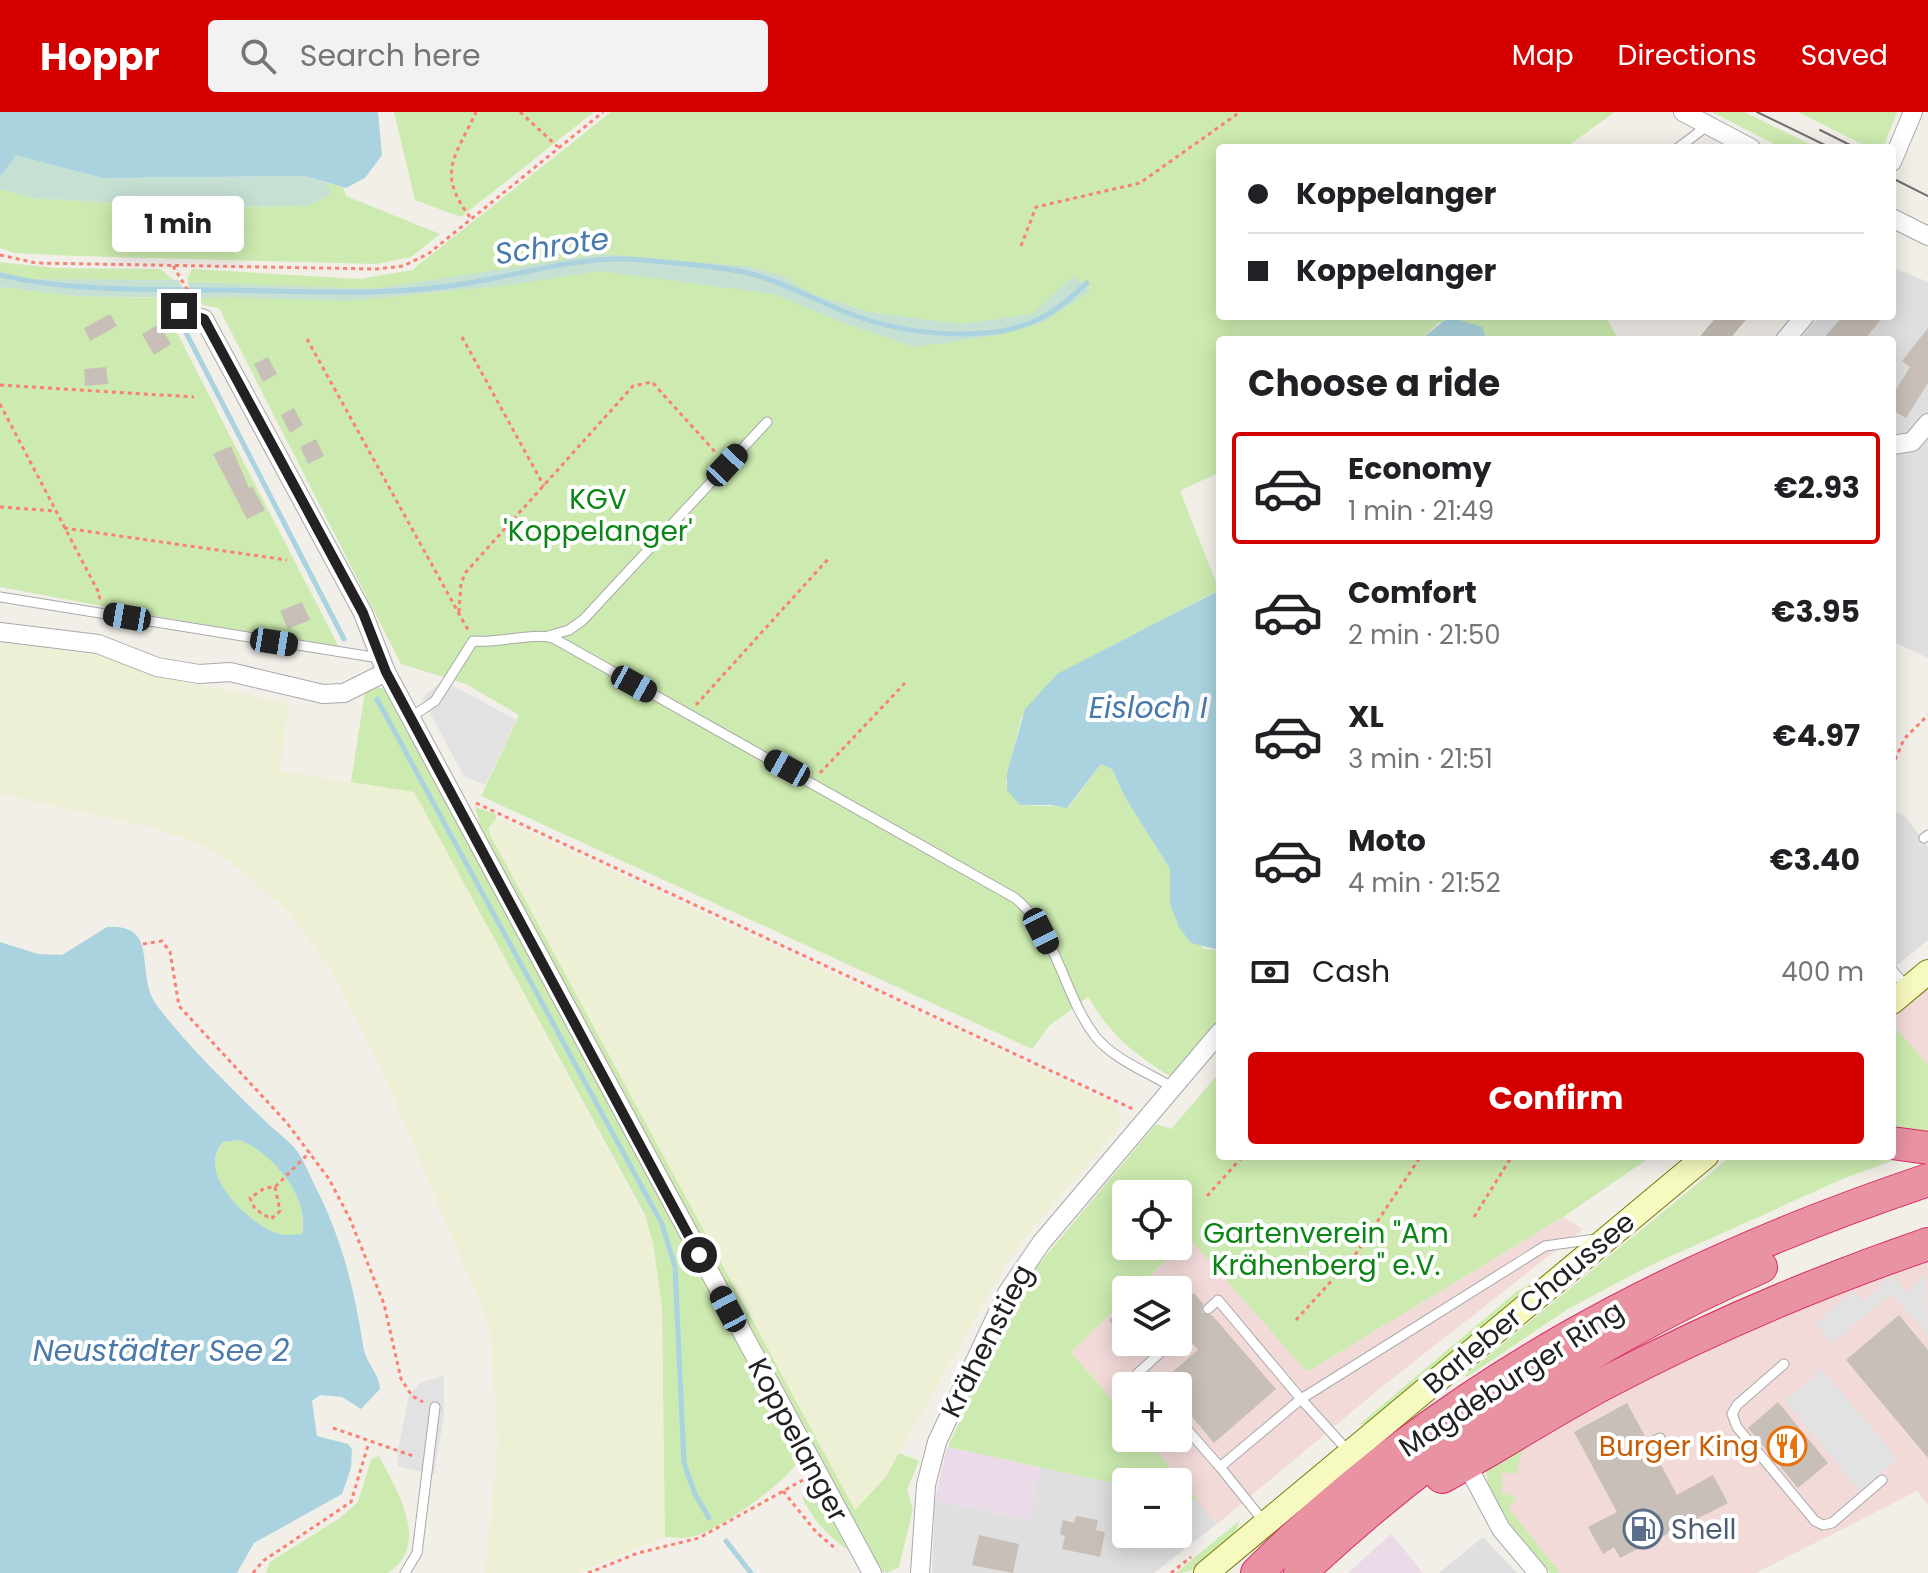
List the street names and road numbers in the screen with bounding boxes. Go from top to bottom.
street label: Barleber Chaussee [1415,1203,1643,1403]
street label: Krähenstieg [932,1258,1042,1424]
street label: Magdeburger Ring [1391,1292,1631,1466]
street label: Koppelanger [738,1351,858,1529]

